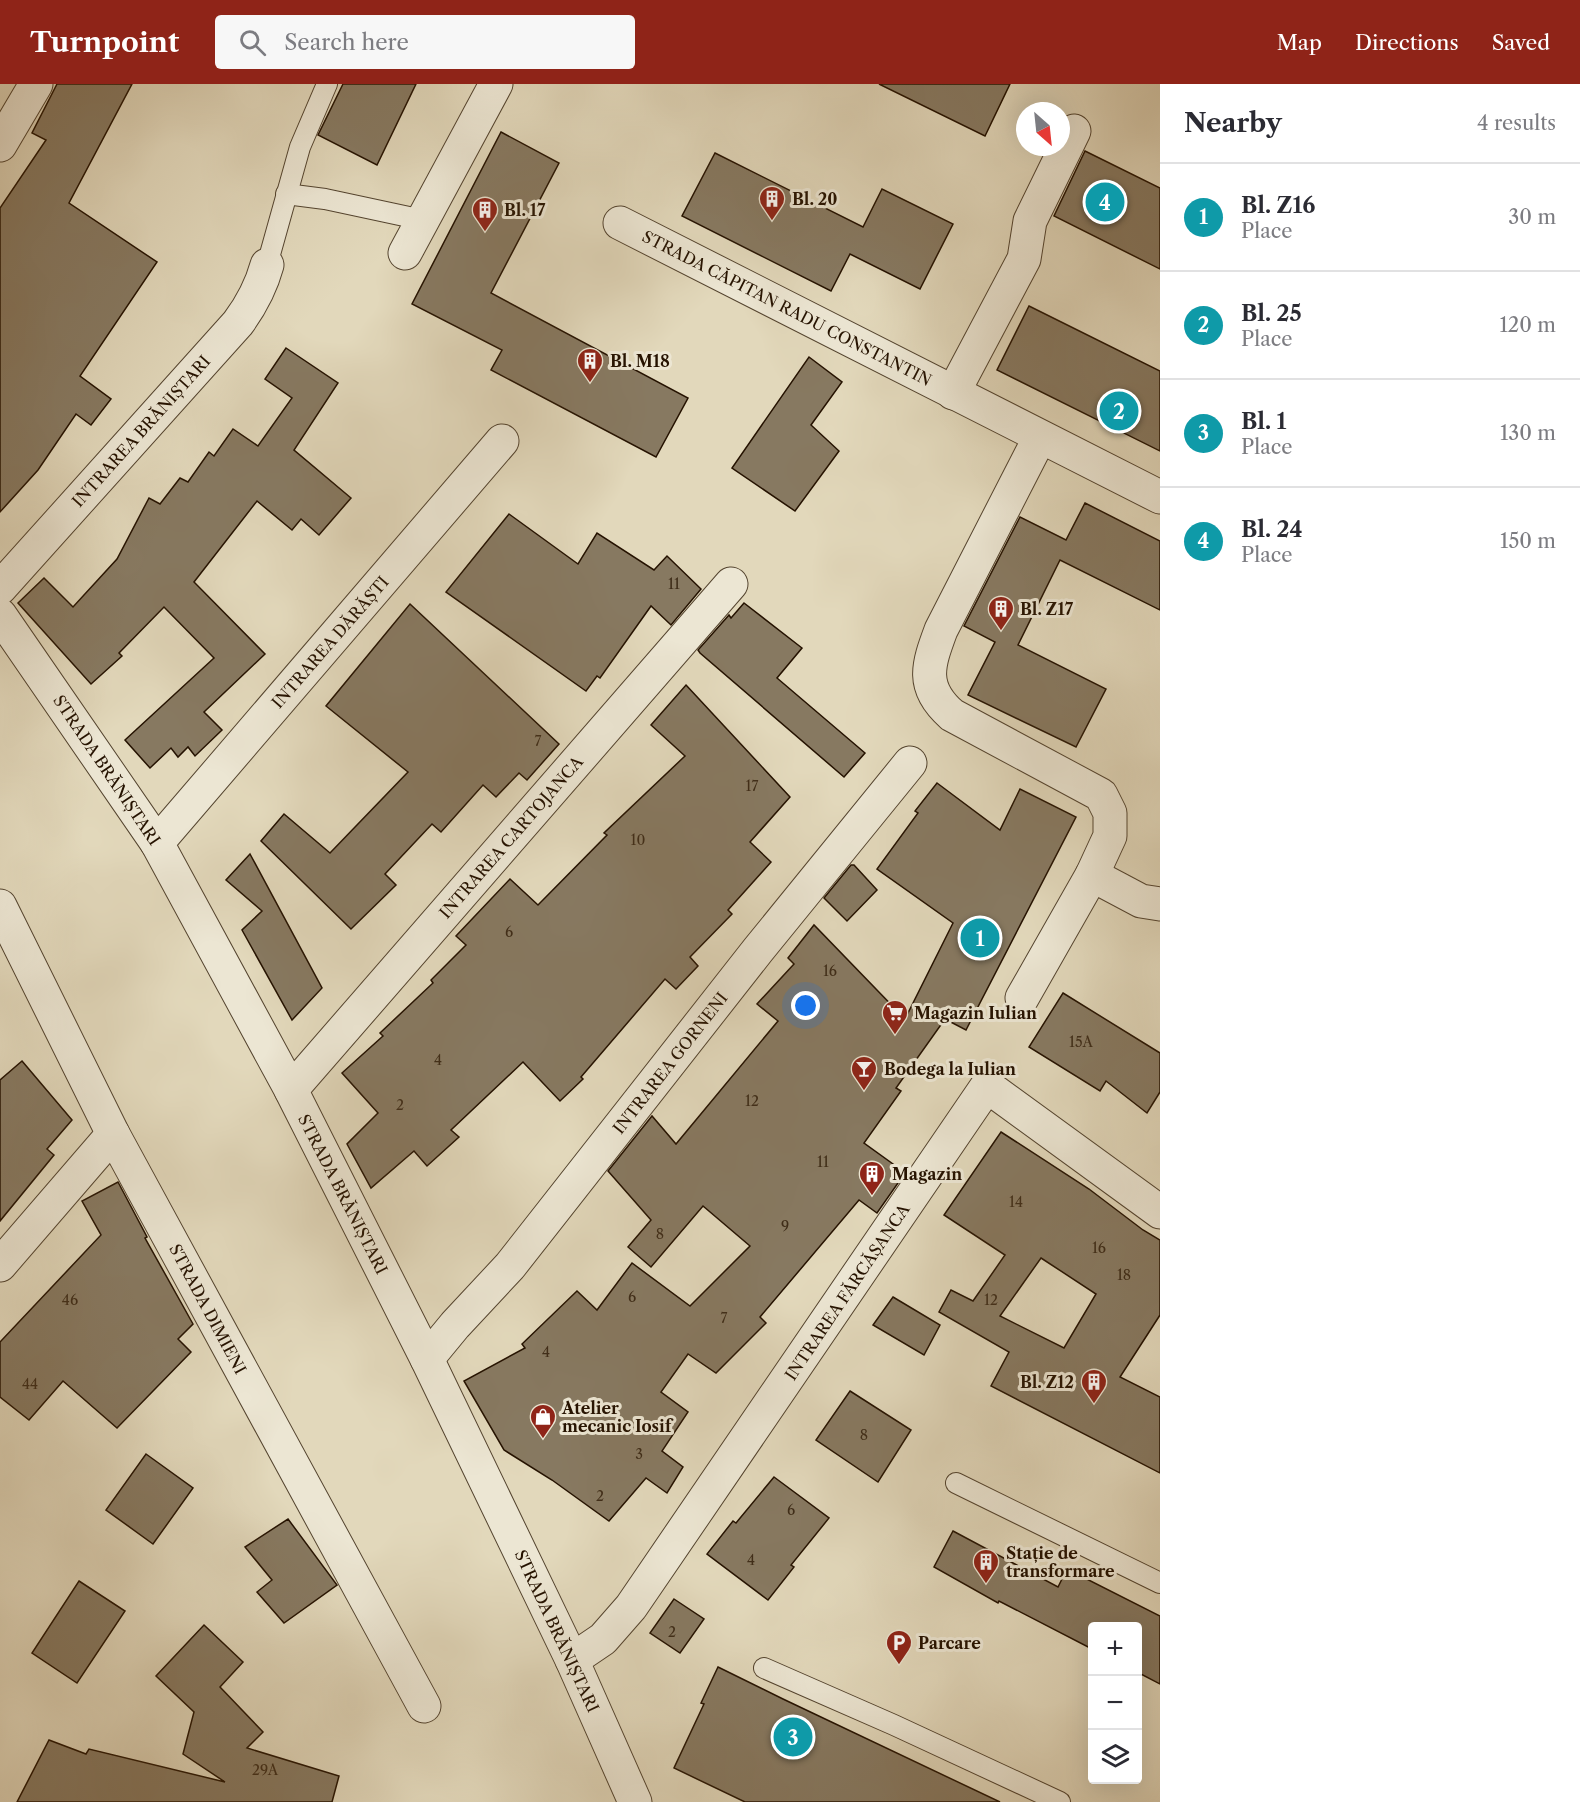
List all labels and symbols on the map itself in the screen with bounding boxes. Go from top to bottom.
north arrow [1016,102,1070,156]
pin: 4 [1086,180,1124,224]
building icon: Bl. 20 [757,184,787,222]
place label: Bl. 20 [792,189,838,209]
building icon: Bl. 17 [470,195,500,233]
place label: Bl. 17 [504,200,546,220]
street label: STRADA CĂPITAN RADU CONSTANTIN [639,226,935,390]
building icon: Bl. M18 [575,346,605,384]
street label: INTRAREA BRĂNIȘTARI [68,351,214,511]
place label: Bl. M18 [610,351,670,371]
pin: 2 [1100,388,1138,434]
street label: INTRAREA DĂRĂȘTI [267,572,393,712]
house number: 11 [668,575,680,593]
building icon: Bl. Z17 [986,594,1016,632]
place label: Bl. Z17 [1020,599,1074,619]
street label: STRADA BRĂNIȘTARI [49,691,165,849]
house number: 7 [535,732,542,750]
street label: INTRAREA CARTOJANCA [435,751,588,922]
house number: 17 [746,777,758,795]
house number: 10 [631,831,645,849]
pin: 1 [960,916,1000,960]
house number: 6 [505,923,513,941]
house number: 16 [823,962,837,980]
street label: INTRAREA GORNENI [608,988,732,1138]
your location [791,991,820,1020]
supermarket icon: Magazin Iulian [880,998,910,1036]
place label: Magazin Iulian [914,1003,1037,1023]
house number: 15A [1069,1033,1094,1051]
house number: 4 [434,1051,442,1069]
bar icon: Bodega la Iulian [849,1054,879,1092]
place label: Bodega la Iulian [884,1059,1016,1079]
house number: 12 [745,1092,759,1110]
house number: 2 [396,1096,404,1114]
street label: STRADA BRĂNIȘTARI [294,1111,392,1277]
house number: 11 [817,1153,829,1171]
building icon: Magazin [857,1159,887,1197]
place label: Magazin [892,1164,962,1184]
house number: 14 [1009,1193,1023,1211]
street label: INTRAREA FĂRCĂȘANCA [780,1199,914,1384]
house number: 9 [781,1217,789,1235]
house number: 8 [656,1225,664,1243]
house number: 16 [1092,1239,1106,1257]
street label: STRADA DIMIENI [165,1241,251,1377]
house number: 18 [1117,1266,1131,1284]
house number: 6 [628,1288,636,1306]
house number: 46 [62,1291,78,1309]
house number: 12 [984,1291,998,1309]
house number: 7 [721,1309,728,1327]
house number: 4 [542,1343,550,1361]
building icon: Bl. Z12 [1079,1367,1109,1405]
place label: Bl. Z12 [1020,1372,1074,1392]
house number: 44 [22,1375,38,1393]
place label: Atelier mecanic Iosif [561,1398,674,1436]
shop icon: Atelier mecanic Iosif [528,1402,558,1440]
house number: 8 [860,1426,868,1444]
house number: 3 [635,1445,643,1463]
house number: 2 [596,1487,604,1505]
house number: 6 [787,1501,795,1519]
place label: Stație de transformare [1006,1543,1115,1581]
street label: STRADA BRĂNIȘTARI [511,1547,603,1715]
building icon: Stație de transformare [971,1547,1001,1585]
house number: 4 [747,1551,755,1569]
house number: 2 [668,1623,676,1641]
parking icon: Parcare [884,1628,914,1666]
place label: Parcare [918,1633,981,1653]
pin: 3 [774,1714,812,1760]
house number: 29A [252,1761,279,1779]

